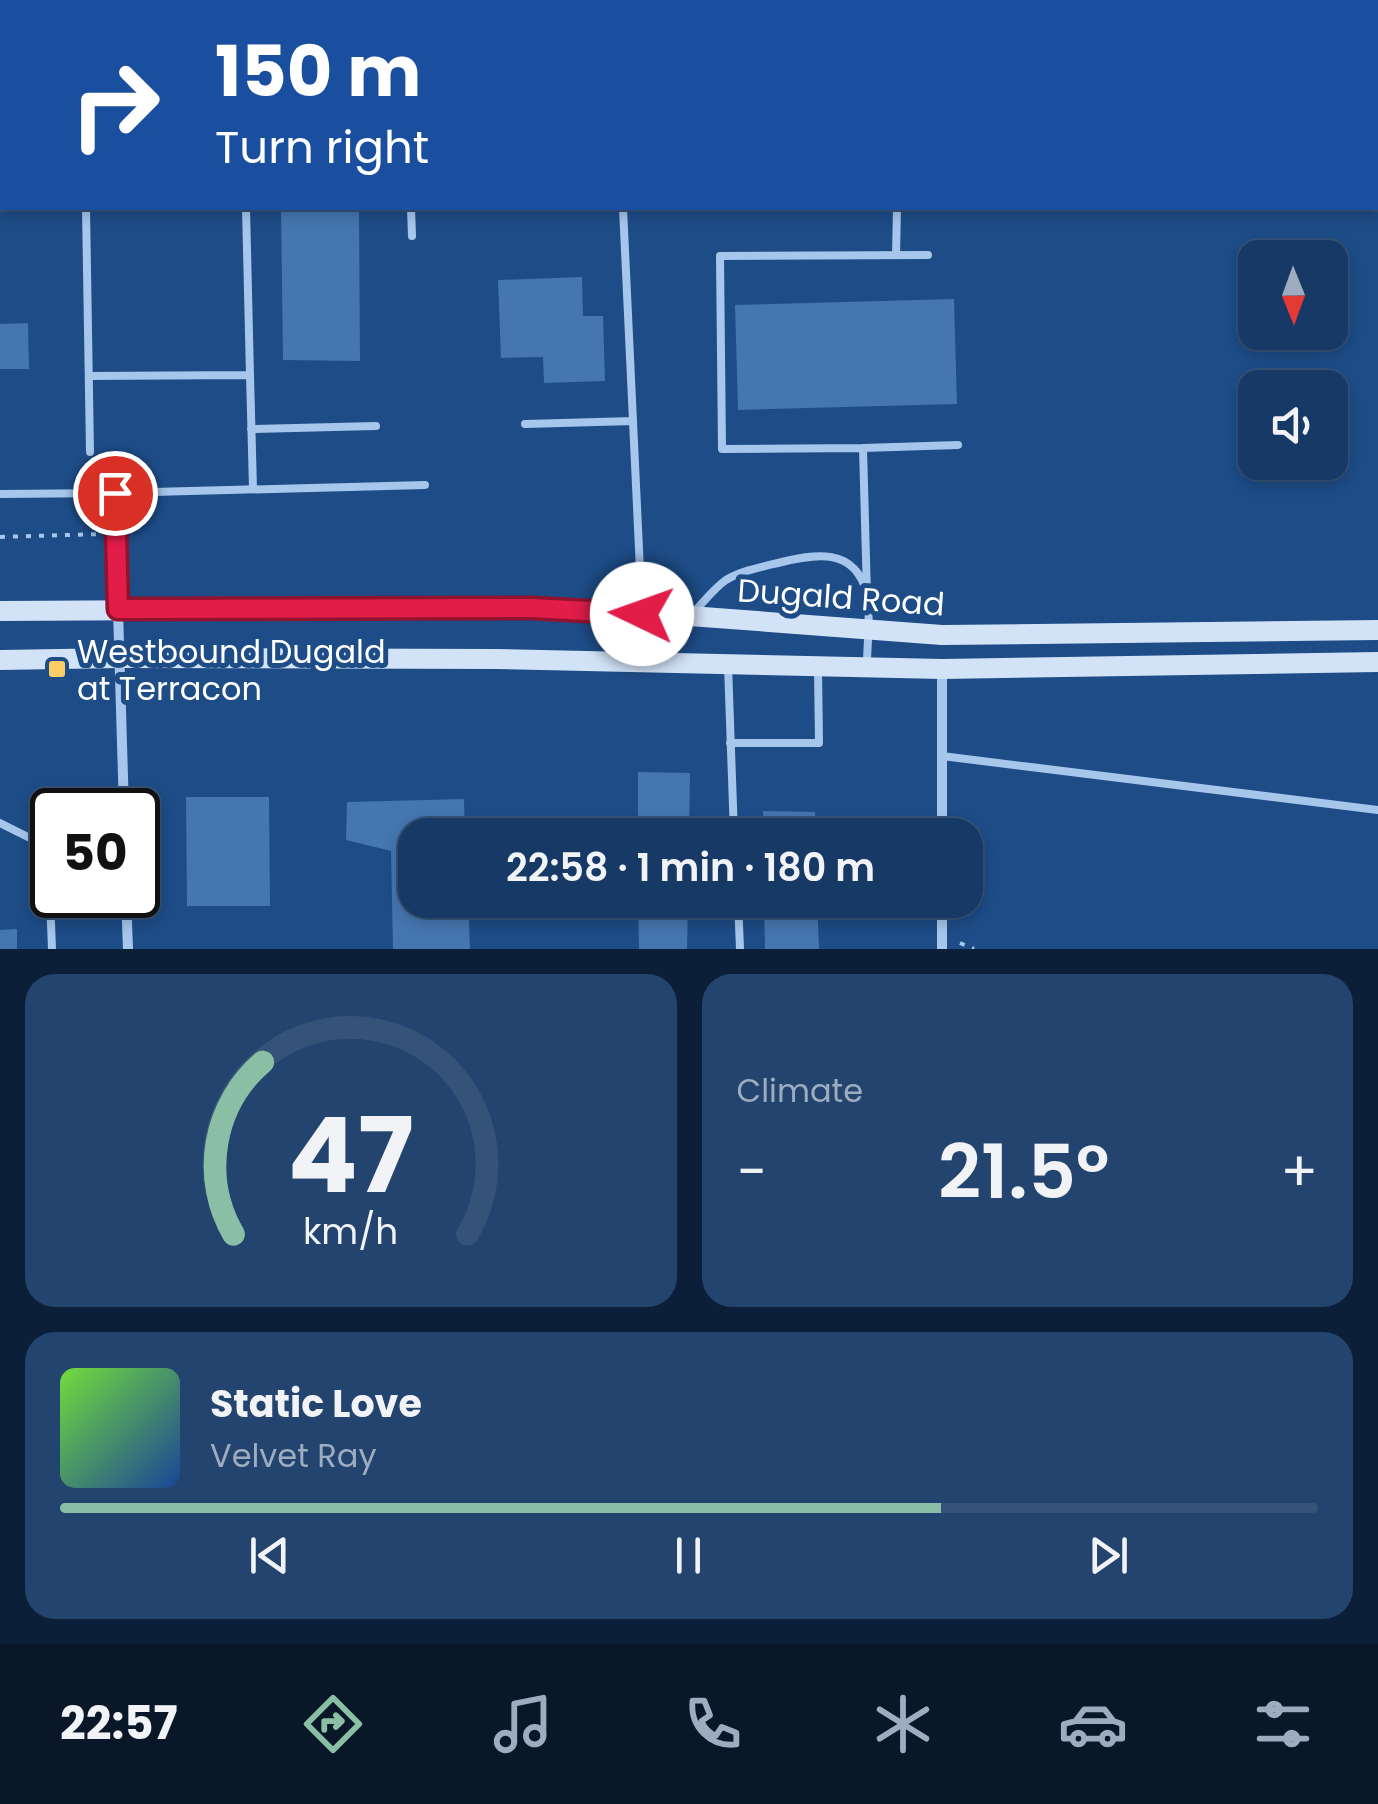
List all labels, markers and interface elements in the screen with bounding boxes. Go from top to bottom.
text: 150 m [215,22,421,121]
icon: right [50,40,180,170]
text: Turn right [215,116,429,179]
north arrow [1238,240,1348,350]
map controls [1238,240,1348,480]
button: sound [1238,370,1348,480]
pin [73,451,158,536]
icon: arrive [88,466,143,521]
position arrow [590,562,694,666]
street label: Dugald Road [736,567,946,627]
place label: Westbound Dugald at Terracon [77,629,386,711]
marker: Westbound Dugald at Terracon [46,658,68,680]
speed limit sign: 50 [30,788,160,918]
text: 22:58 · 1 min · 180 m [506,841,875,894]
text: Climate [737,1068,863,1113]
text: 47 [288,1083,414,1228]
text: 21.5° [938,1119,1109,1224]
text: − [737,1133,767,1210]
text: + [1280,1133,1318,1210]
text: km/h [303,1206,398,1257]
text: Static Love [210,1377,422,1430]
text: Velvet Ray [210,1433,376,1478]
icon: previous [242,1528,297,1583]
icon: pause [661,1528,716,1583]
icon: next [1081,1528,1136,1583]
icon: directions [298,1689,368,1759]
icon: music [488,1689,558,1759]
icon: phone [678,1689,748,1759]
icon: climate [868,1689,938,1759]
icon: car [1058,1689,1128,1759]
icon: filters [1248,1689,1318,1759]
text: 22:57 [60,1692,178,1755]

